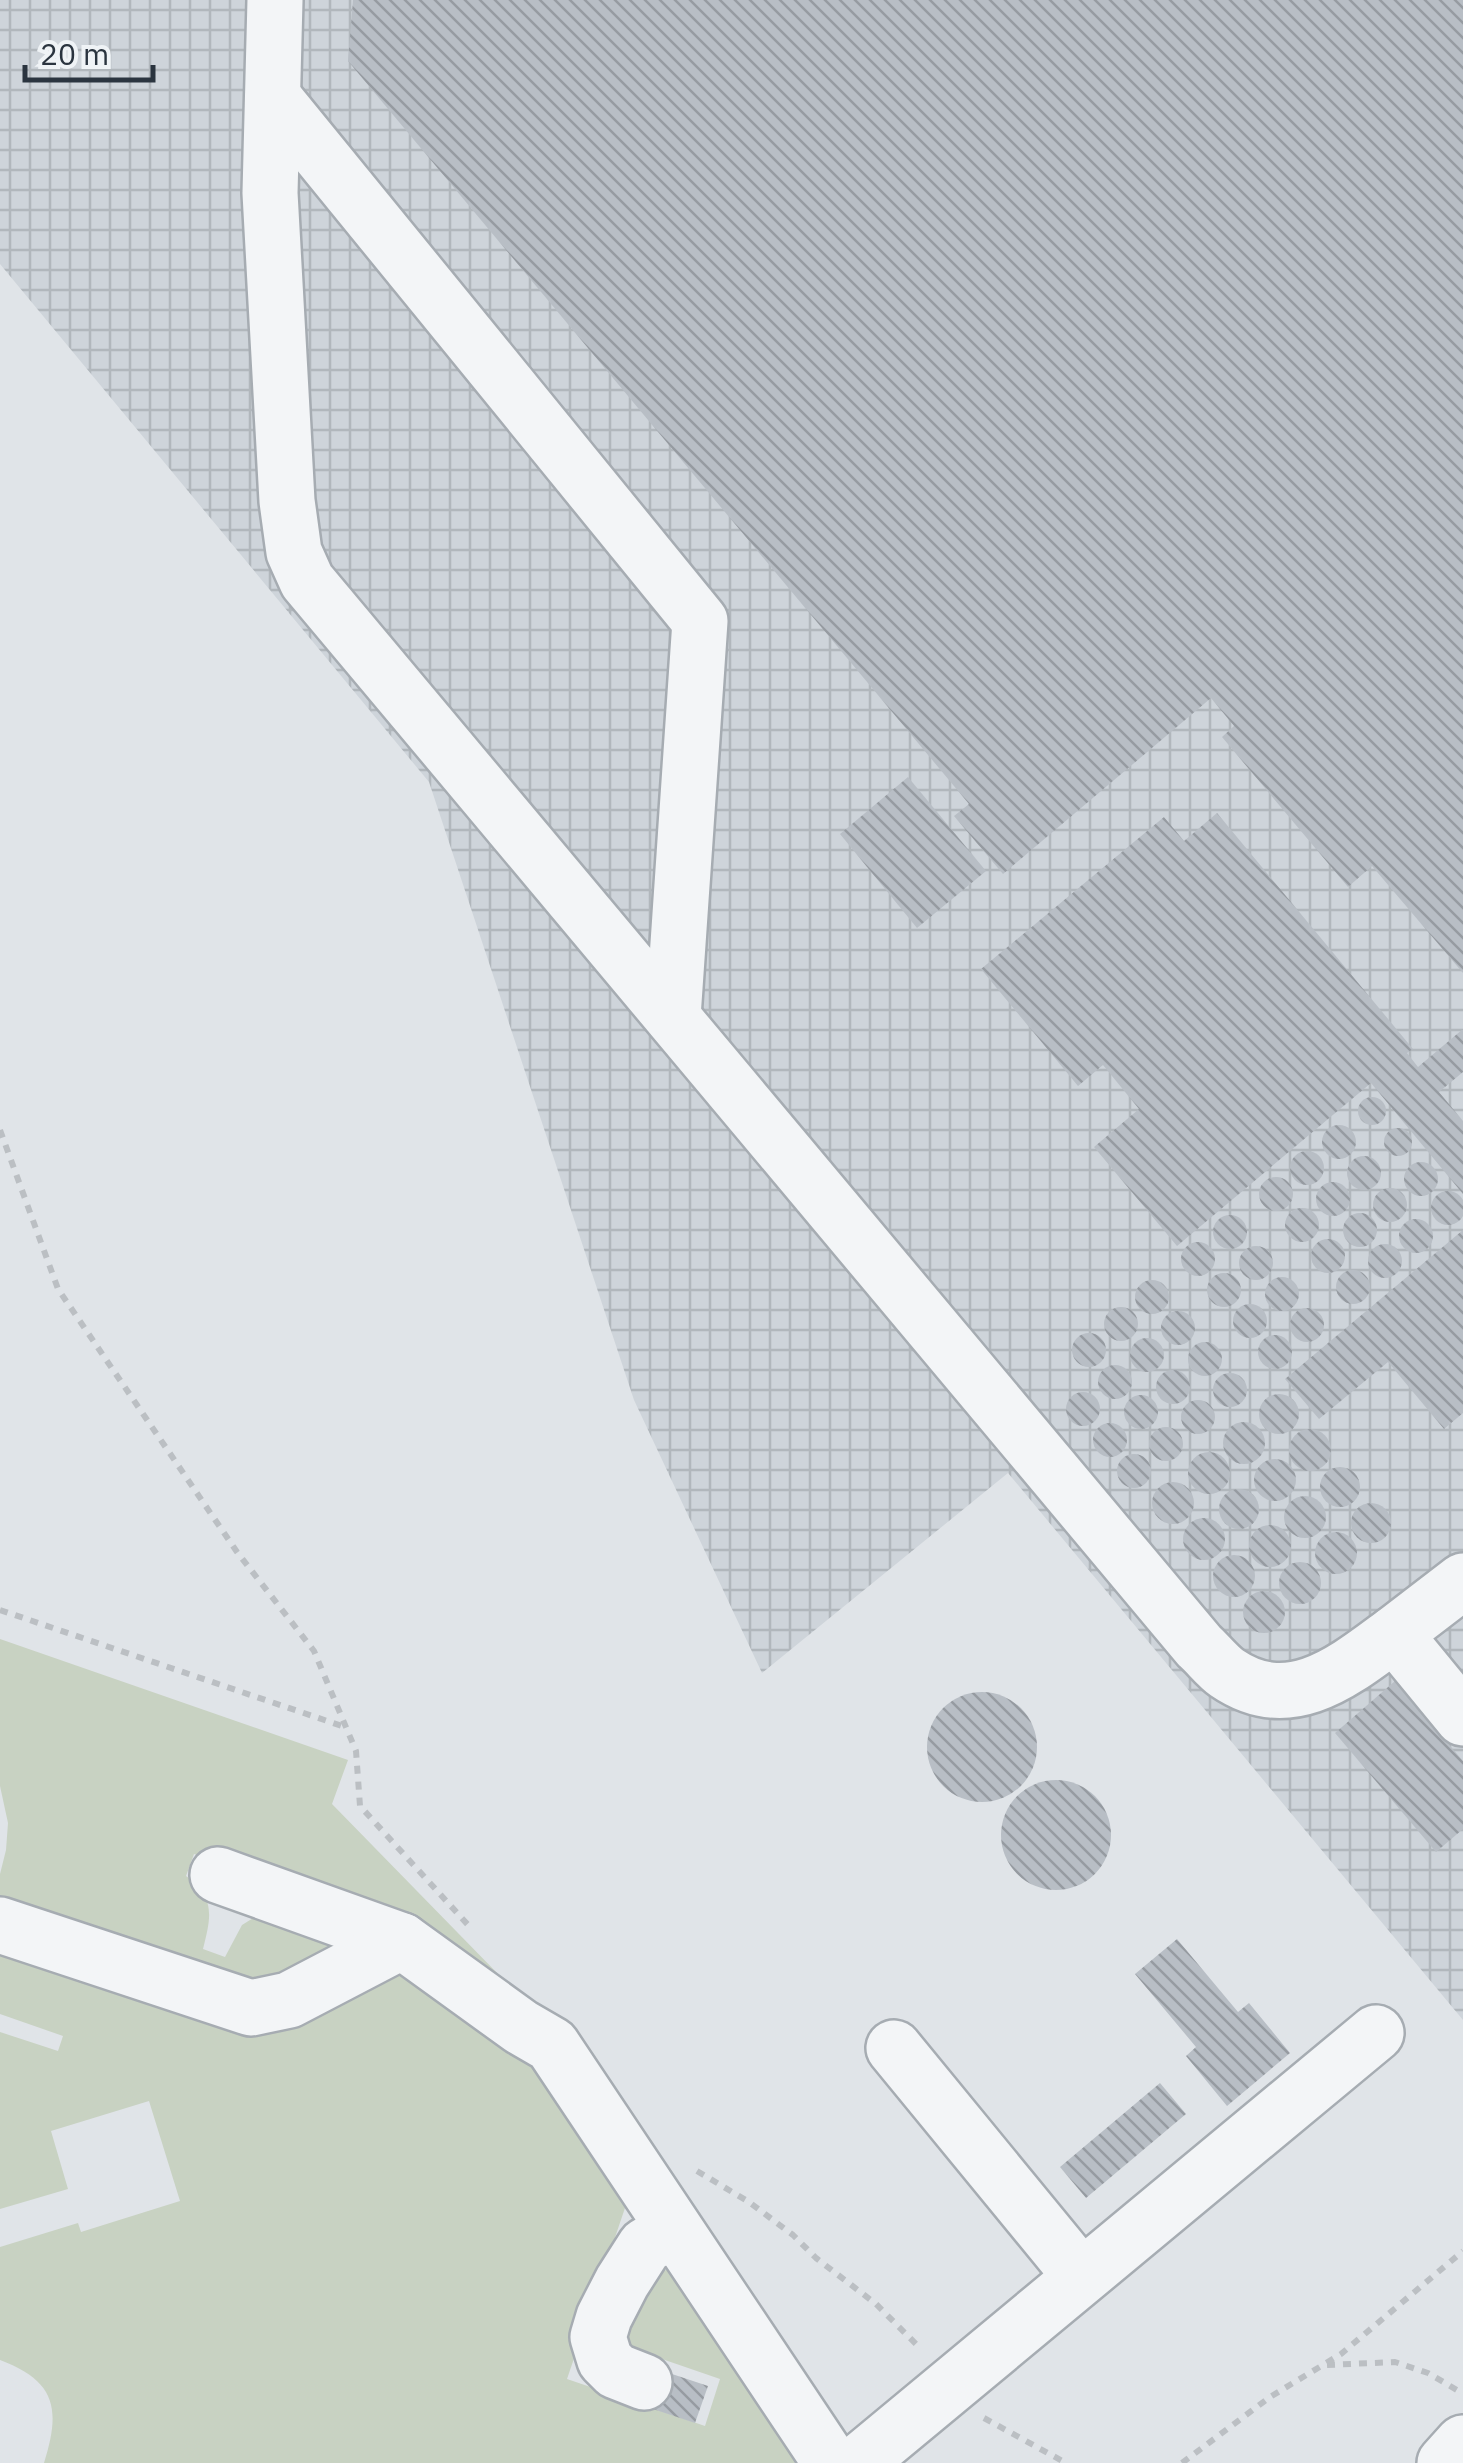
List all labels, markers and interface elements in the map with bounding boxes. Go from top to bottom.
scale bar [25,20,152,82]
text: 20 m [40,34,109,73]

